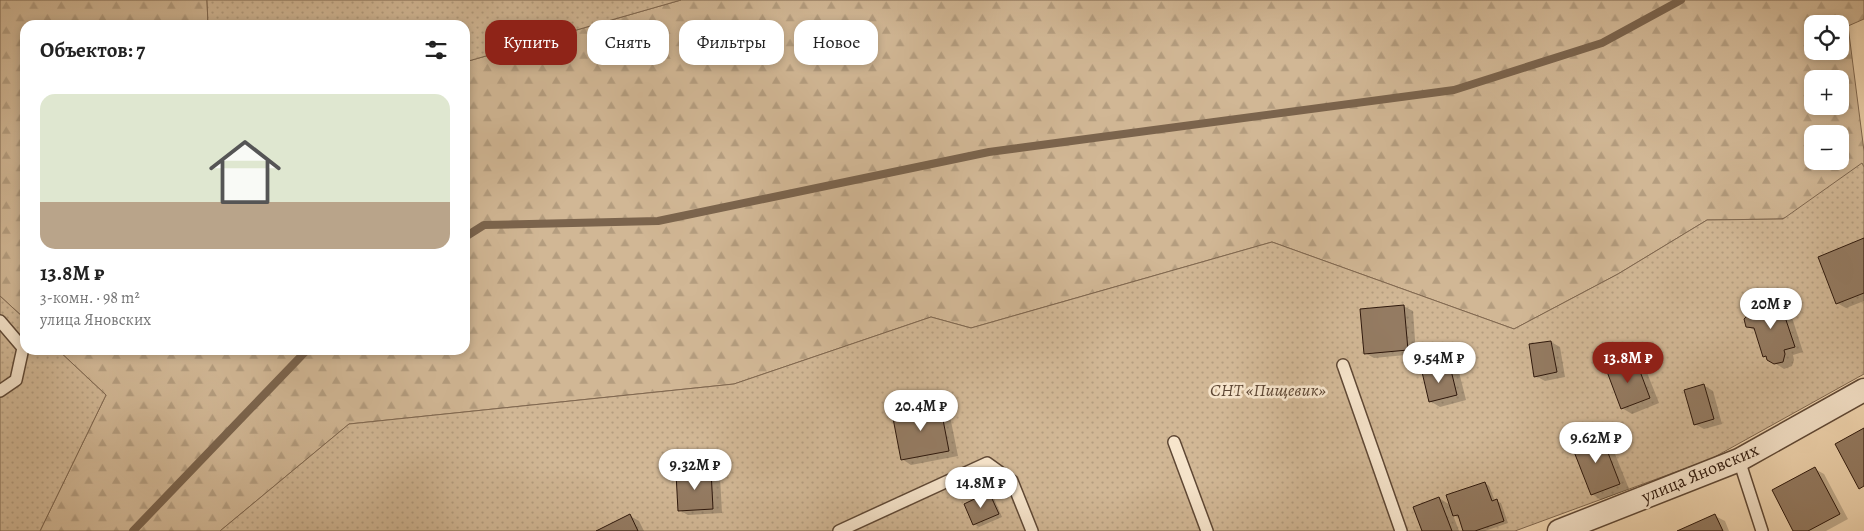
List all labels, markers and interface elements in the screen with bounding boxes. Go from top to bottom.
map controls [1804,15,1849,170]
button: locate [1804,15,1849,60]
chip: Купить [485,20,577,65]
chip: Снять [587,20,669,65]
chip: Фильтры [679,20,784,65]
chip: Новое [794,20,878,65]
text: Объектов: 7 [40,36,145,64]
icon: filters [422,36,450,64]
button: + [1804,70,1849,115]
button: − [1804,125,1849,170]
icon: home [200,127,290,217]
text: 13.8M ₽ [40,259,104,287]
text: 3-комн. · 98 m² [40,287,140,309]
pin: 20M ₽ [1736,288,1806,330]
text: 20M ₽ [1751,293,1791,315]
text: улица Яновских [40,309,151,331]
pin: 9.54M ₽ [1393,342,1485,384]
pin: 13.8M ₽ [1582,342,1674,384]
text: 9.54M ₽ [1414,347,1464,369]
text: 13.8M ₽ [1603,347,1653,369]
park label: СНТ «Пищевик» [1210,378,1327,402]
pin: 20.4M ₽ [875,390,967,432]
text: 20.4M ₽ [895,395,947,417]
pin: 9.62M ₽ [1550,422,1642,464]
text: 9.62M ₽ [1570,427,1622,449]
street label: улица Яновских [1637,437,1762,509]
pin: 9.32M ₽ [649,448,741,491]
text: 9.32M ₽ [670,454,720,476]
pin: 14.8M ₽ [935,466,1027,509]
text: 14.8M ₽ [956,472,1006,494]

